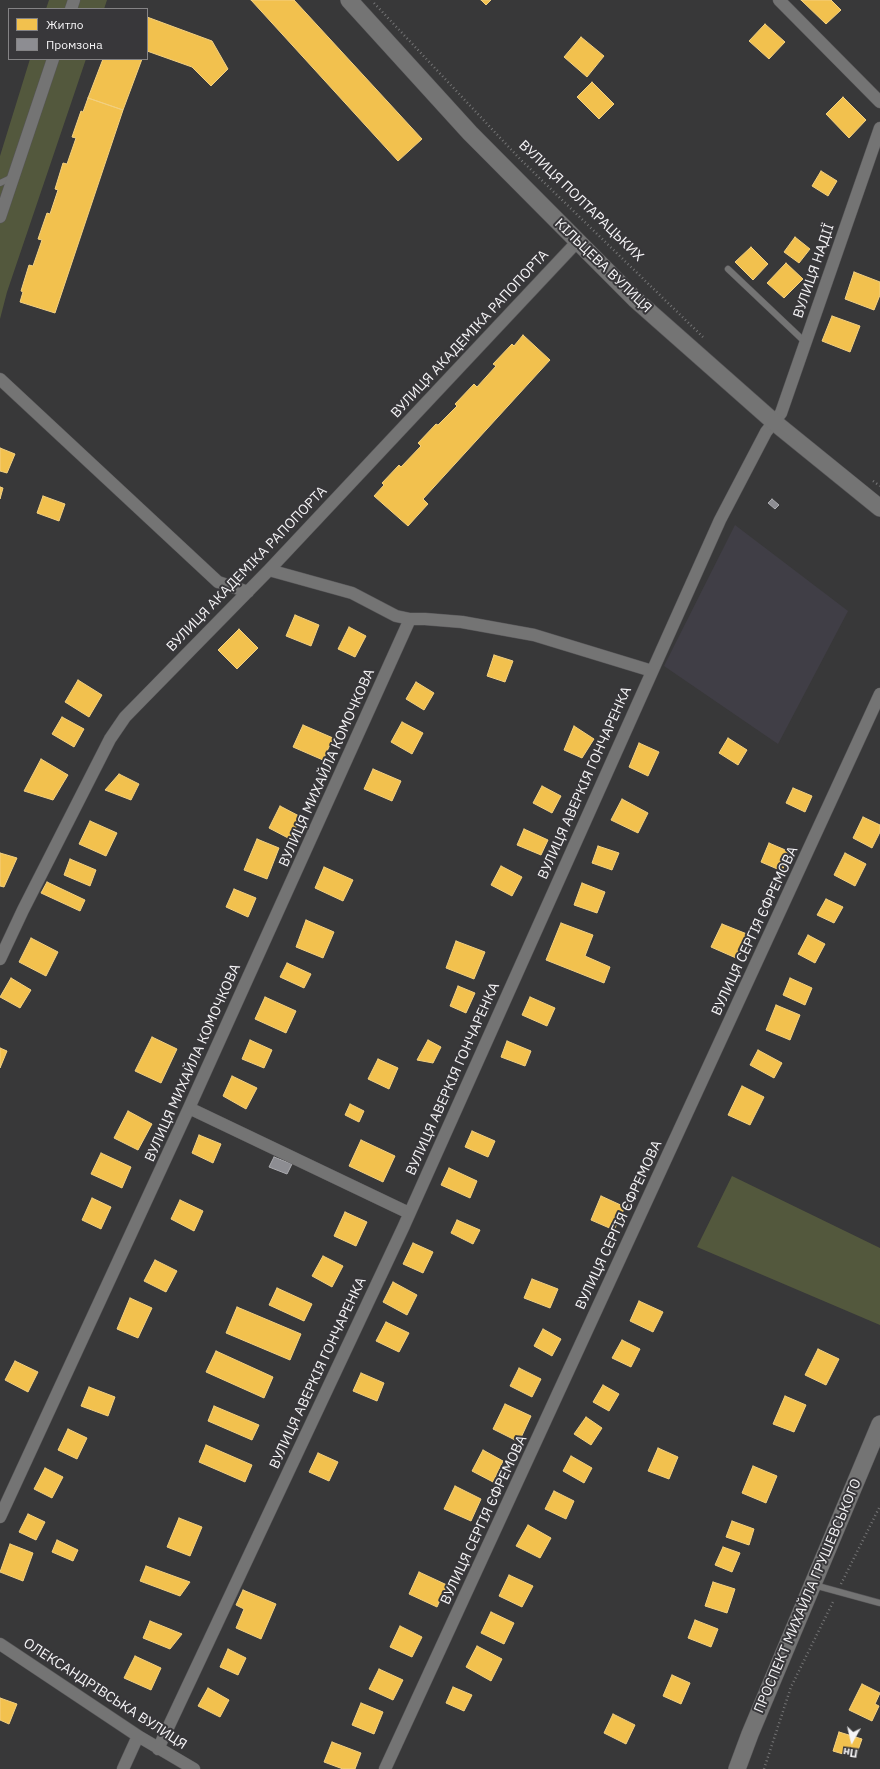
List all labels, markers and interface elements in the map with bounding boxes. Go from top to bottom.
legend [8,8,148,60]
text: Житло [46,17,84,32]
text: Промзона [46,37,103,52]
street label: ВУЛИЦЯ ПОЛТАРАЦЬКИХ [515,137,647,265]
street label: КІЛЬЦЕВА ВУЛИЦЯ [551,215,655,317]
street label: ВУЛИЦЯ НАДІЇ [790,221,838,321]
street label: ВУЛИЦЯ АКАДЕМІКА РАПОПОРТА [388,247,552,421]
street label: ВУЛИЦЯ АКАДЕМІКА РАПОПОРТА [163,483,331,655]
street label: ВУЛИЦЯ МИХАЙЛА КОМОЧКОВА [276,666,378,870]
street label: ВУЛИЦЯ АВЕРКІЯ ГОНЧАРЕНКА [535,684,635,882]
street label: ВУЛИЦЯ СЕРГІЯ ЄФРЕМОВА [708,844,802,1018]
street label: ВУЛИЦЯ МИХАЙЛА КОМОЧКОВА [142,961,244,1165]
street label: ВУЛИЦЯ АВЕРКІЯ ГОНЧАРЕНКА [403,980,503,1178]
street label: ВУЛИЦЯ СЕРГІЯ ЄФРЕМОВА [572,1138,666,1312]
street label: ВУЛИЦЯ АВЕРКІЯ ГОНЧАРЕНКА [266,1275,370,1471]
street label: ВУЛИЦЯ СЕРГІЯ ЄФРЕМОВА [437,1433,531,1607]
street label: ПРОСПЕКТ МИХАЙЛА ГРУШЕВСЬКОГО [751,1476,865,1716]
street label: ОЛЕКСАНДРІВСЬКА ВУЛИЦЯ [20,1635,190,1753]
north arrow [832,1721,872,1761]
text: Пн [842,1745,858,1761]

